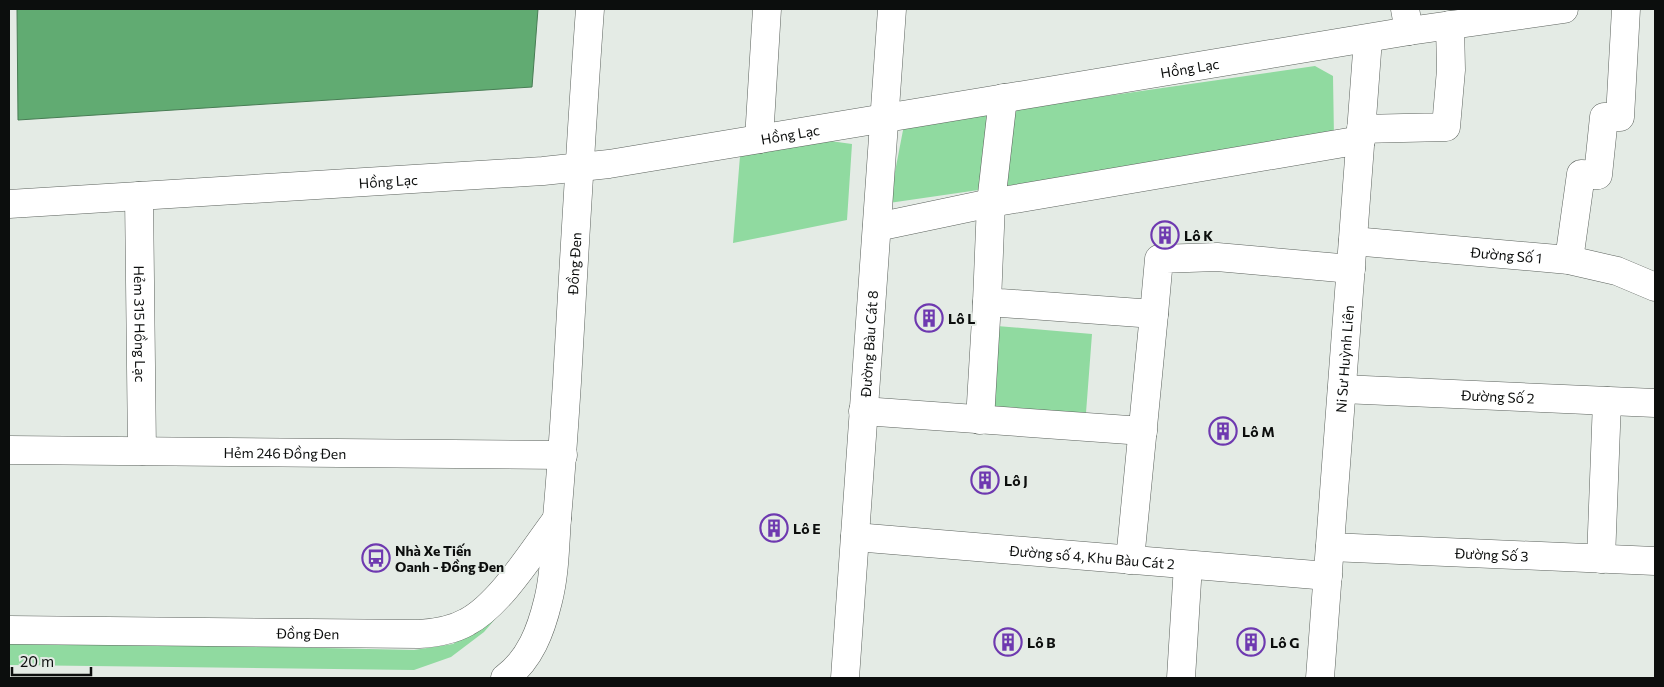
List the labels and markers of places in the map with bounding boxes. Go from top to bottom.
building icon: Lô K [1150,220,1180,250]
place label: Lô K [1184,227,1213,244]
building icon: Lô L [914,303,944,333]
place label: Lô L [948,310,975,327]
building icon: Lô M [1208,416,1238,446]
place label: Lô M [1242,423,1275,440]
building icon: Lô J [970,465,1000,495]
place label: Lô J [1004,472,1028,489]
building icon: Lô E [759,513,789,543]
place label: Lô E [793,520,821,537]
place label: Nhà Xe Tiến Oanh - Đồng Đen [395,542,504,575]
bus stop icon: Nhà Xe Tiến Oanh - Đồng Đen [361,543,391,573]
building icon: Lô B [993,627,1023,657]
building icon: Lô G [1236,627,1266,657]
place label: Lô B [1027,634,1055,651]
place label: Lô G [1270,634,1299,651]

